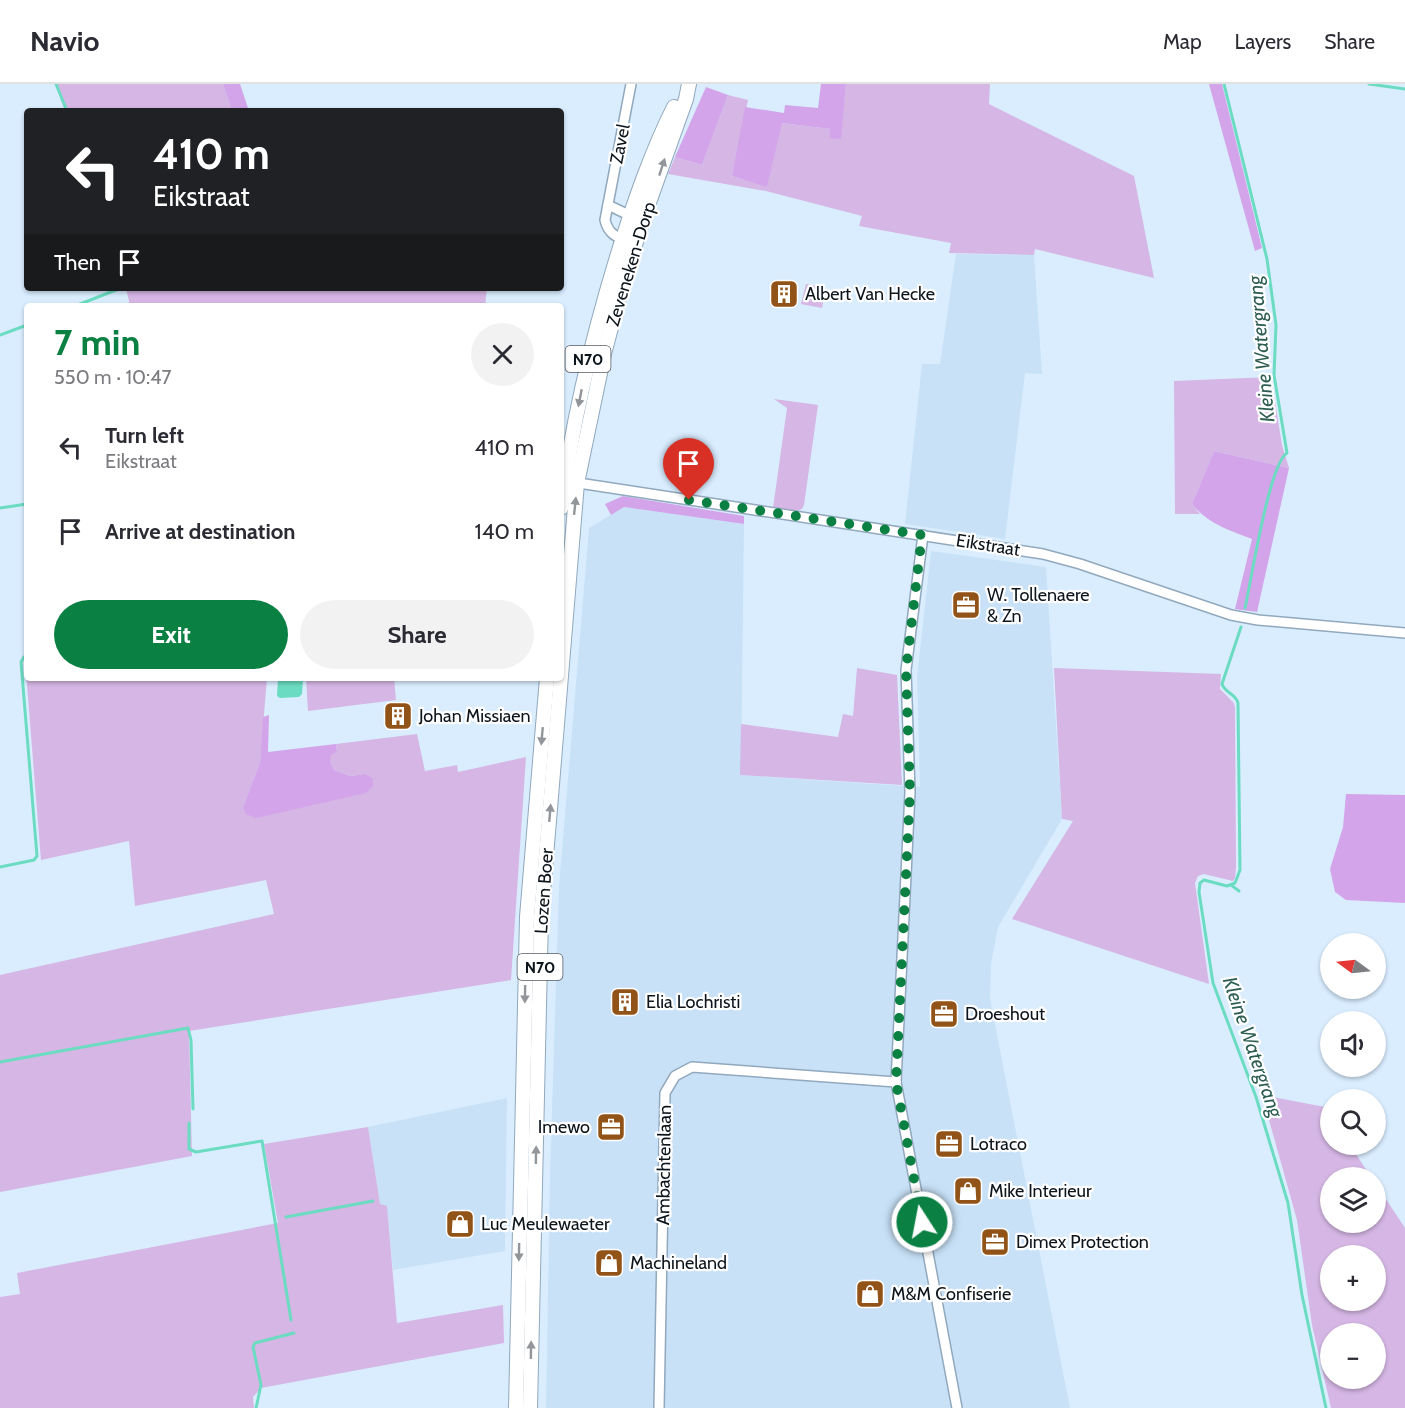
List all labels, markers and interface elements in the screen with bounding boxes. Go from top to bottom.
text: Navio [30,24,100,58]
text: Map [1163,29,1202,54]
text: Layers [1235,29,1291,54]
text: Share [1324,29,1375,54]
street label: Zavel [605,121,635,166]
text: 410 m [153,128,270,180]
icon: left [54,132,132,210]
one-way arrow [658,158,667,176]
text: Eikstraat [153,180,250,213]
street label: Zeveneken-Dorp [602,199,660,329]
icon: arrive [113,246,146,279]
text: Then [54,249,101,276]
water label: Kleine Watergrang [1243,274,1279,423]
building icon: Albert Van Hecke [768,278,800,310]
place label: Albert Van Hecke [805,283,935,305]
text: 7 min [54,320,140,364]
button: close [471,323,534,386]
road number: N70 [566,346,610,372]
text: 550 m · 10:47 [54,365,172,389]
one-way arrow [575,388,584,407]
text: Turn left [105,422,184,449]
icon: left [54,431,87,464]
text: 410 m [475,434,534,461]
pin [663,438,714,500]
icon: arrive [672,447,705,480]
text: Eikstraat [105,449,177,473]
one-way arrow [570,496,579,515]
icon: arrive [54,515,87,548]
text: Arrive at destination [105,518,295,545]
text: 140 m [475,518,534,545]
street label: Eikstraat [954,529,1022,561]
place label: W. Tollenaere & Zn [987,584,1090,627]
office icon: W. Tollenaere & Zn [950,589,982,621]
button: Exit [54,600,288,669]
button: Share [300,600,534,669]
building icon: Johan Missiaen [382,700,414,732]
place label: Johan Missiaen [418,705,531,727]
one-way arrow [537,727,547,746]
one-way arrow [545,803,555,822]
street label: Lozen Boer [530,847,558,935]
north arrow [1320,933,1386,999]
map controls [1320,933,1386,1389]
road number: N70 [518,954,562,980]
water label: Kleine Watergrang [1218,974,1289,1121]
one-way arrow [520,984,530,1003]
building icon: Elia Lochristi [609,986,641,1018]
place label: Elia Lochristi [646,991,740,1013]
office icon: Droeshout [928,998,960,1030]
place label: Droeshout [965,1003,1045,1025]
button: sound [1320,1011,1386,1077]
button: search [1320,1089,1386,1155]
street label: Ambachtenlaan [652,1105,676,1225]
office icon: Imewo [595,1111,627,1143]
place label: Imewo [538,1116,590,1138]
office icon: Lotraco [933,1128,965,1160]
place label: Lotraco [970,1133,1027,1155]
one-way arrow [531,1145,540,1164]
button: layers [1320,1167,1386,1233]
shop icon: Mike Interieur [952,1175,984,1207]
place label: Mike Interieur [989,1180,1092,1202]
position arrow [890,1190,954,1254]
shop icon: Luc Meulewaeter [444,1208,476,1240]
place label: Luc Meulewaeter [481,1213,610,1235]
office icon: Dimex Protection [979,1226,1011,1258]
place label: Dimex Protection [1016,1231,1149,1253]
one-way arrow [514,1242,524,1261]
button: + [1320,1245,1386,1311]
shop icon: Machineland [593,1247,625,1279]
place label: Machineland [630,1252,727,1274]
shop icon: M&M Confiserie [854,1278,886,1310]
place label: M&M Confiserie [891,1283,1011,1305]
button: − [1320,1323,1386,1389]
one-way arrow [527,1340,536,1359]

